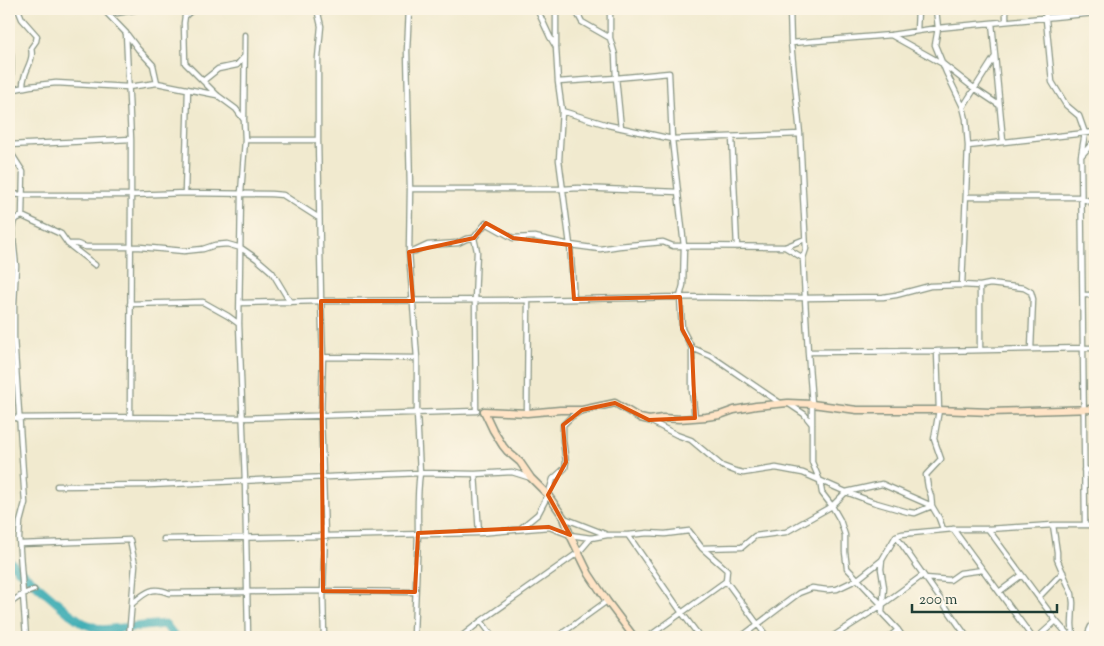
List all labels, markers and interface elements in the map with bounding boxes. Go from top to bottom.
scale bar [912,581,1056,613]
text: 200 m [919,590,958,611]

